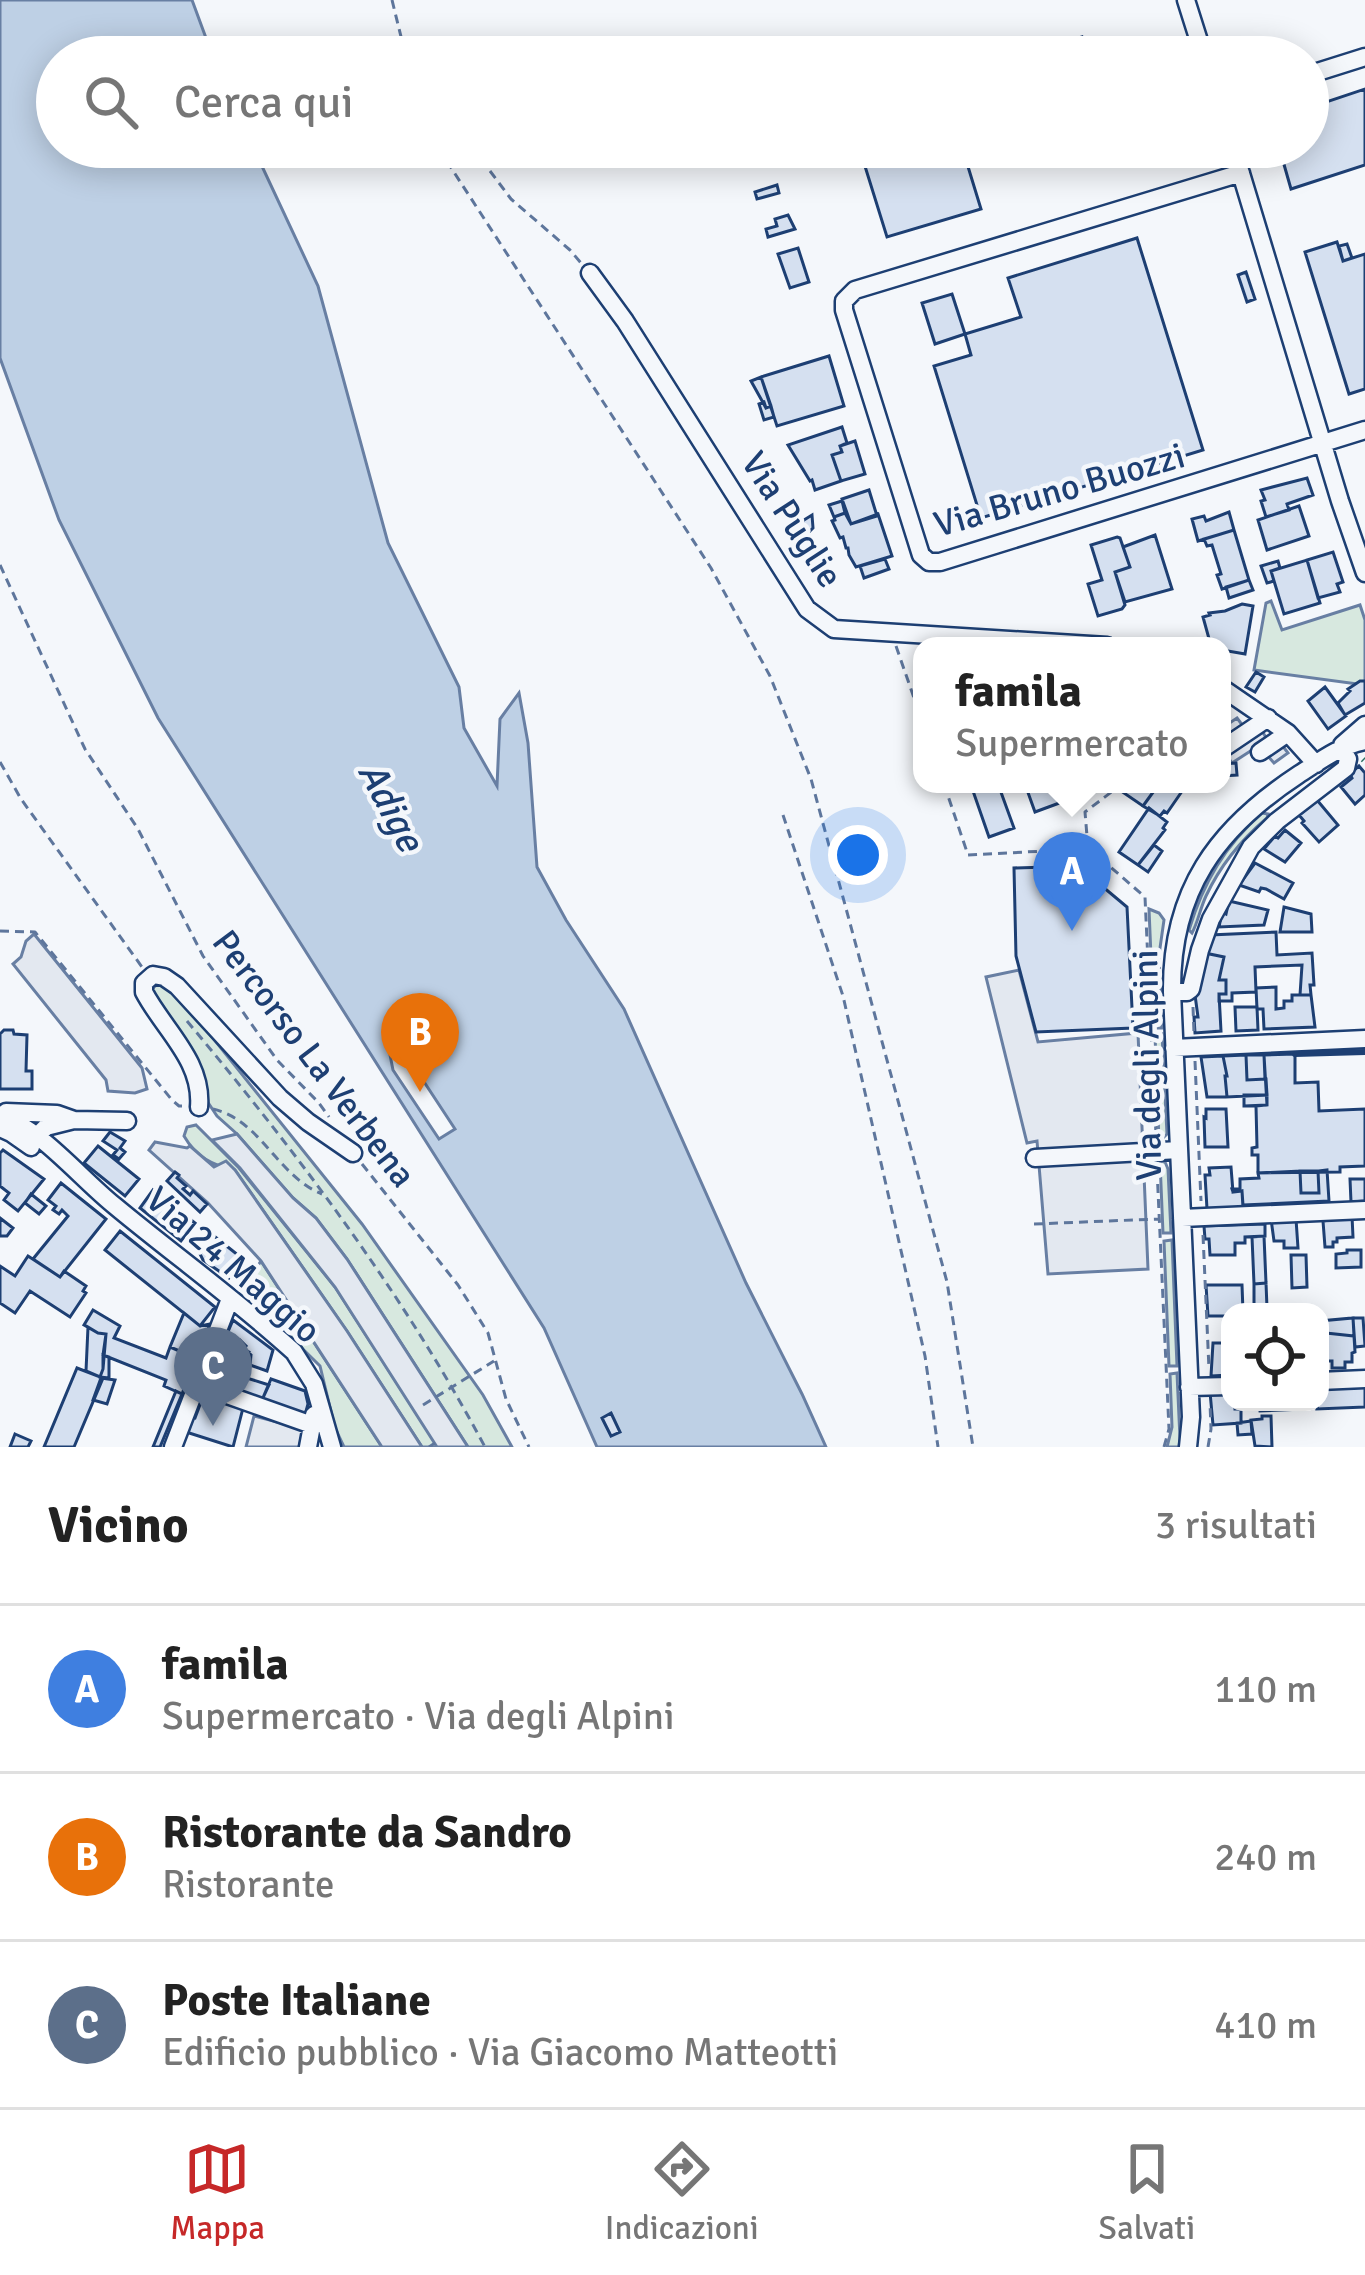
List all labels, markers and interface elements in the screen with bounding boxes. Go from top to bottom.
search box [36,36,1329,168]
icon: search [78,69,144,135]
text: Cerca qui [174,75,353,130]
street label: Via Bruno Buozzi [929,433,1190,548]
street label: Via Puglie [731,443,852,596]
popup [913,637,1231,793]
text: famila [955,664,1082,719]
text: Supermercato [955,719,1189,767]
water label: Adige [348,753,436,862]
your location [828,825,888,885]
pin: A [1033,832,1111,931]
street label: Percorso La Verbena [202,921,425,1197]
street label: Via degli Alpini [1123,949,1172,1181]
pin: B [381,993,459,1092]
street label: Via 24 Maggio [136,1177,330,1353]
map controls [1221,1303,1329,1411]
button: locate [1221,1303,1329,1411]
pin: C [174,1327,252,1426]
text: Vicino [48,1494,189,1557]
text: 3 risultati [1155,1501,1317,1549]
text: famila [162,1637,288,1692]
text: A [75,1665,99,1713]
text: 110 m [1214,1665,1317,1713]
text: Supermercato · Via degli Alpini [162,1692,675,1740]
text: Ristorante da Sandro [162,1805,572,1860]
text: B [75,1833,99,1881]
text: 240 m [1214,1833,1317,1881]
text: Ristorante [162,1860,335,1908]
text: Poste Italiane [162,1973,431,2028]
text: C [75,2001,99,2049]
text: 410 m [1214,2001,1317,2049]
text: Edificio pubblico · Via Giacomo Matteotti [162,2028,838,2076]
tab: Mappa [170,2136,265,2249]
tab: Indicazioni [605,2136,759,2249]
tab: Salvati [1099,2136,1195,2249]

